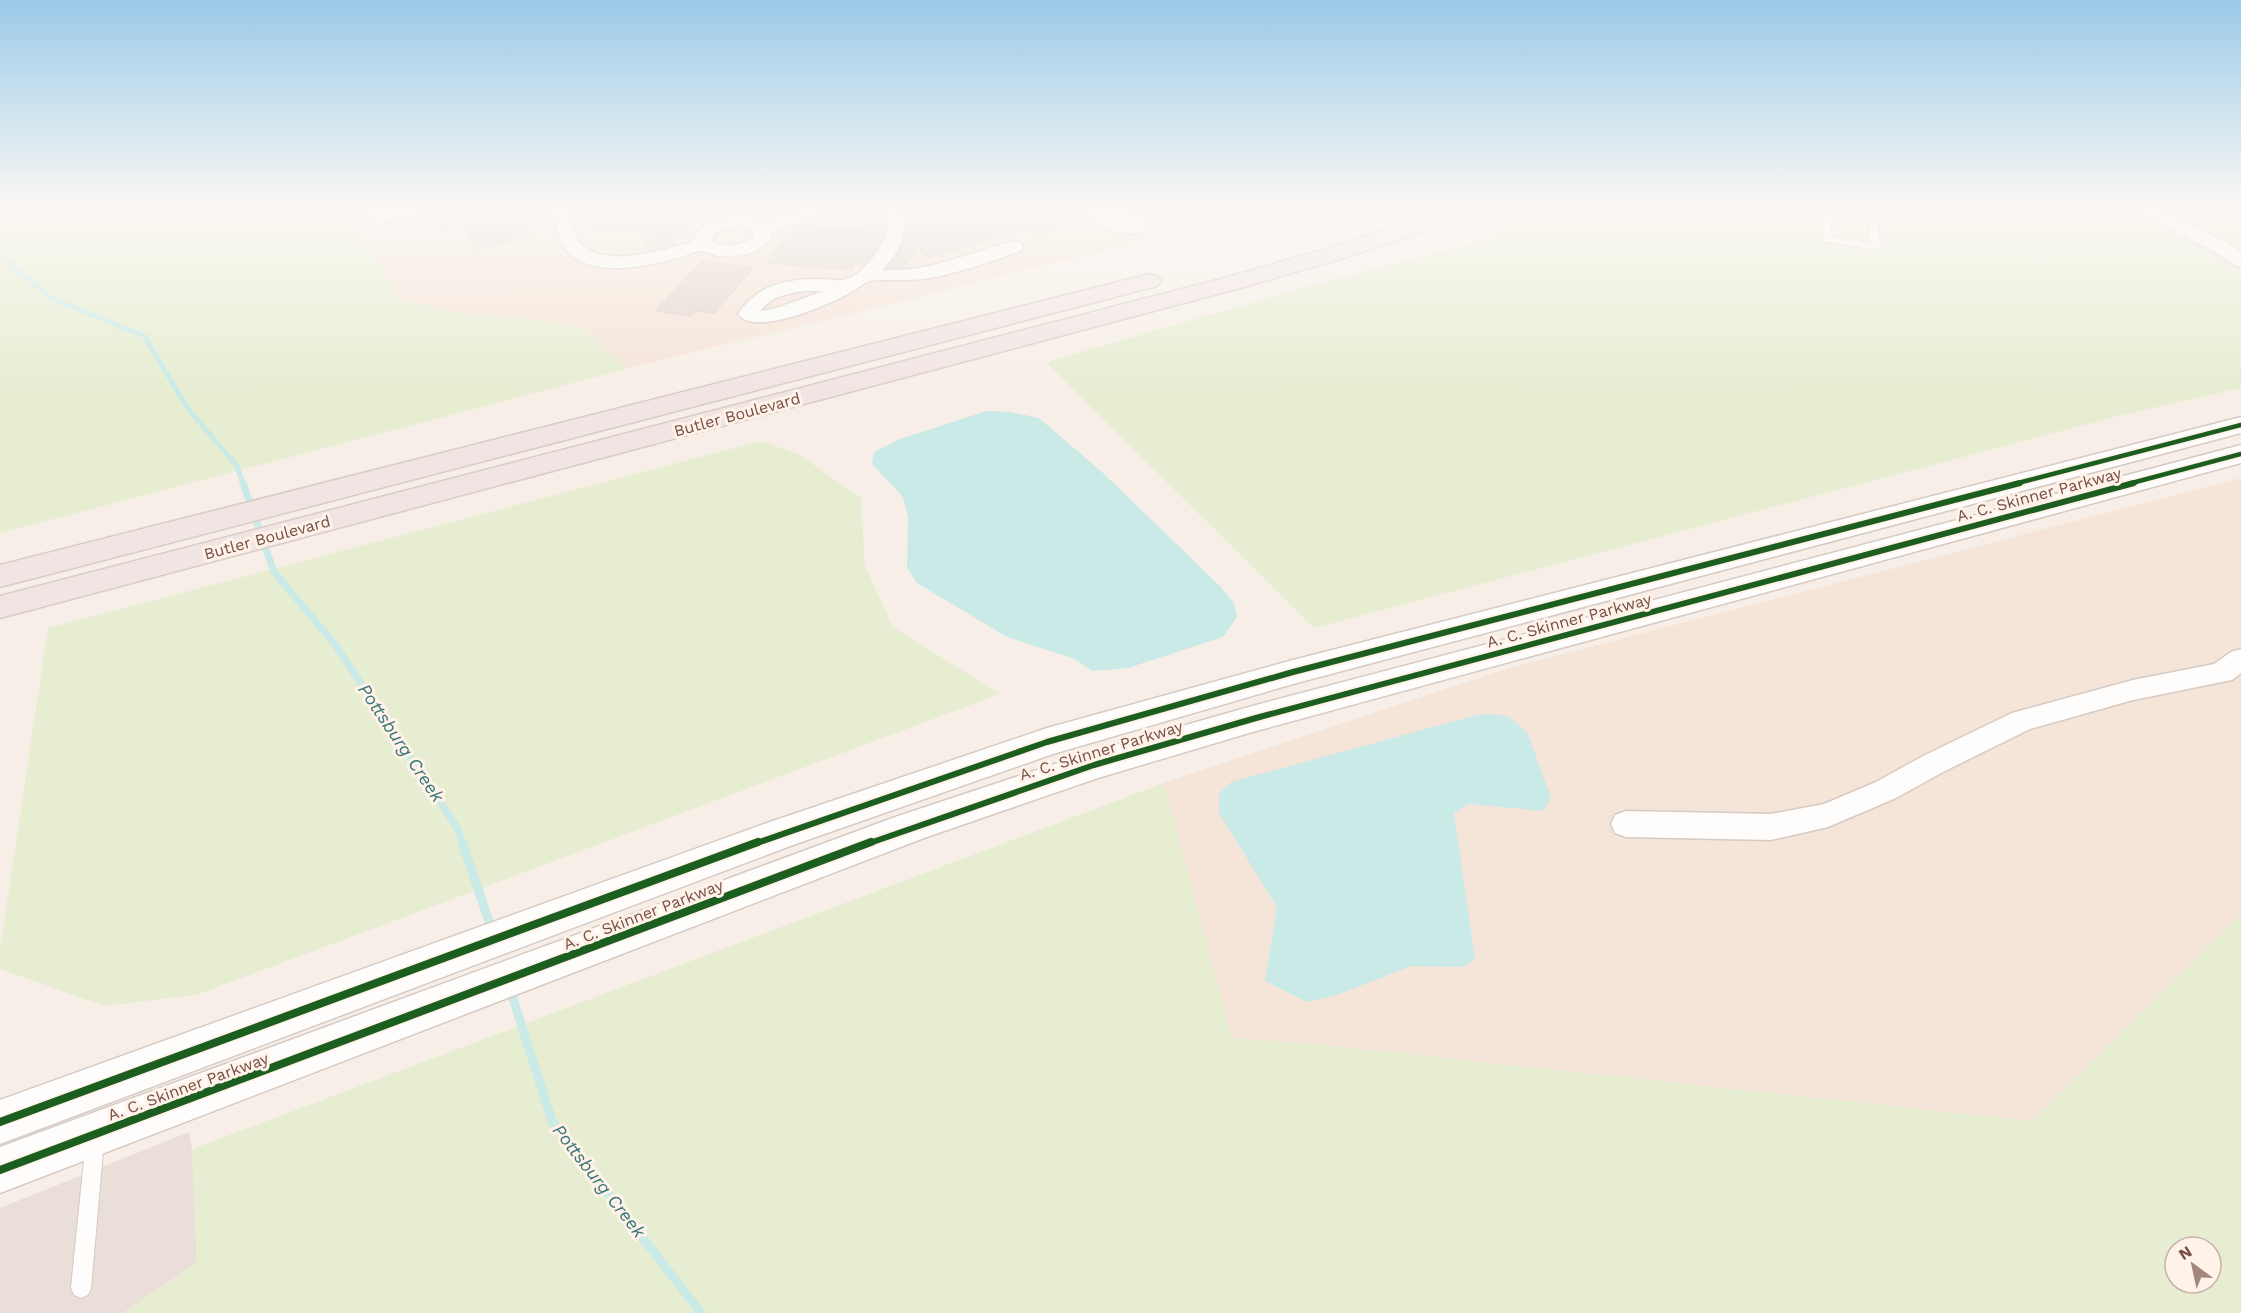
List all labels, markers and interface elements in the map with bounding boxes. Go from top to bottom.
street label: Butler Boulevard [672,388,802,440]
street label: A. C. Skinner Parkway [1955,463,2124,526]
street label: Butler Boulevard [202,511,332,563]
street label: A. C. Skinner Parkway [1485,589,1654,652]
water label: Pottsburg Creek [354,680,449,807]
street label: A. C. Skinner Parkway [1017,716,1186,784]
street label: A. C. Skinner Parkway [561,875,726,954]
street label: A. C. Skinner Parkway [105,1048,272,1124]
water label: Pottsburg Creek [549,1120,651,1243]
north arrow [2163,1235,2223,1295]
text: N [2175,1242,2195,1264]

